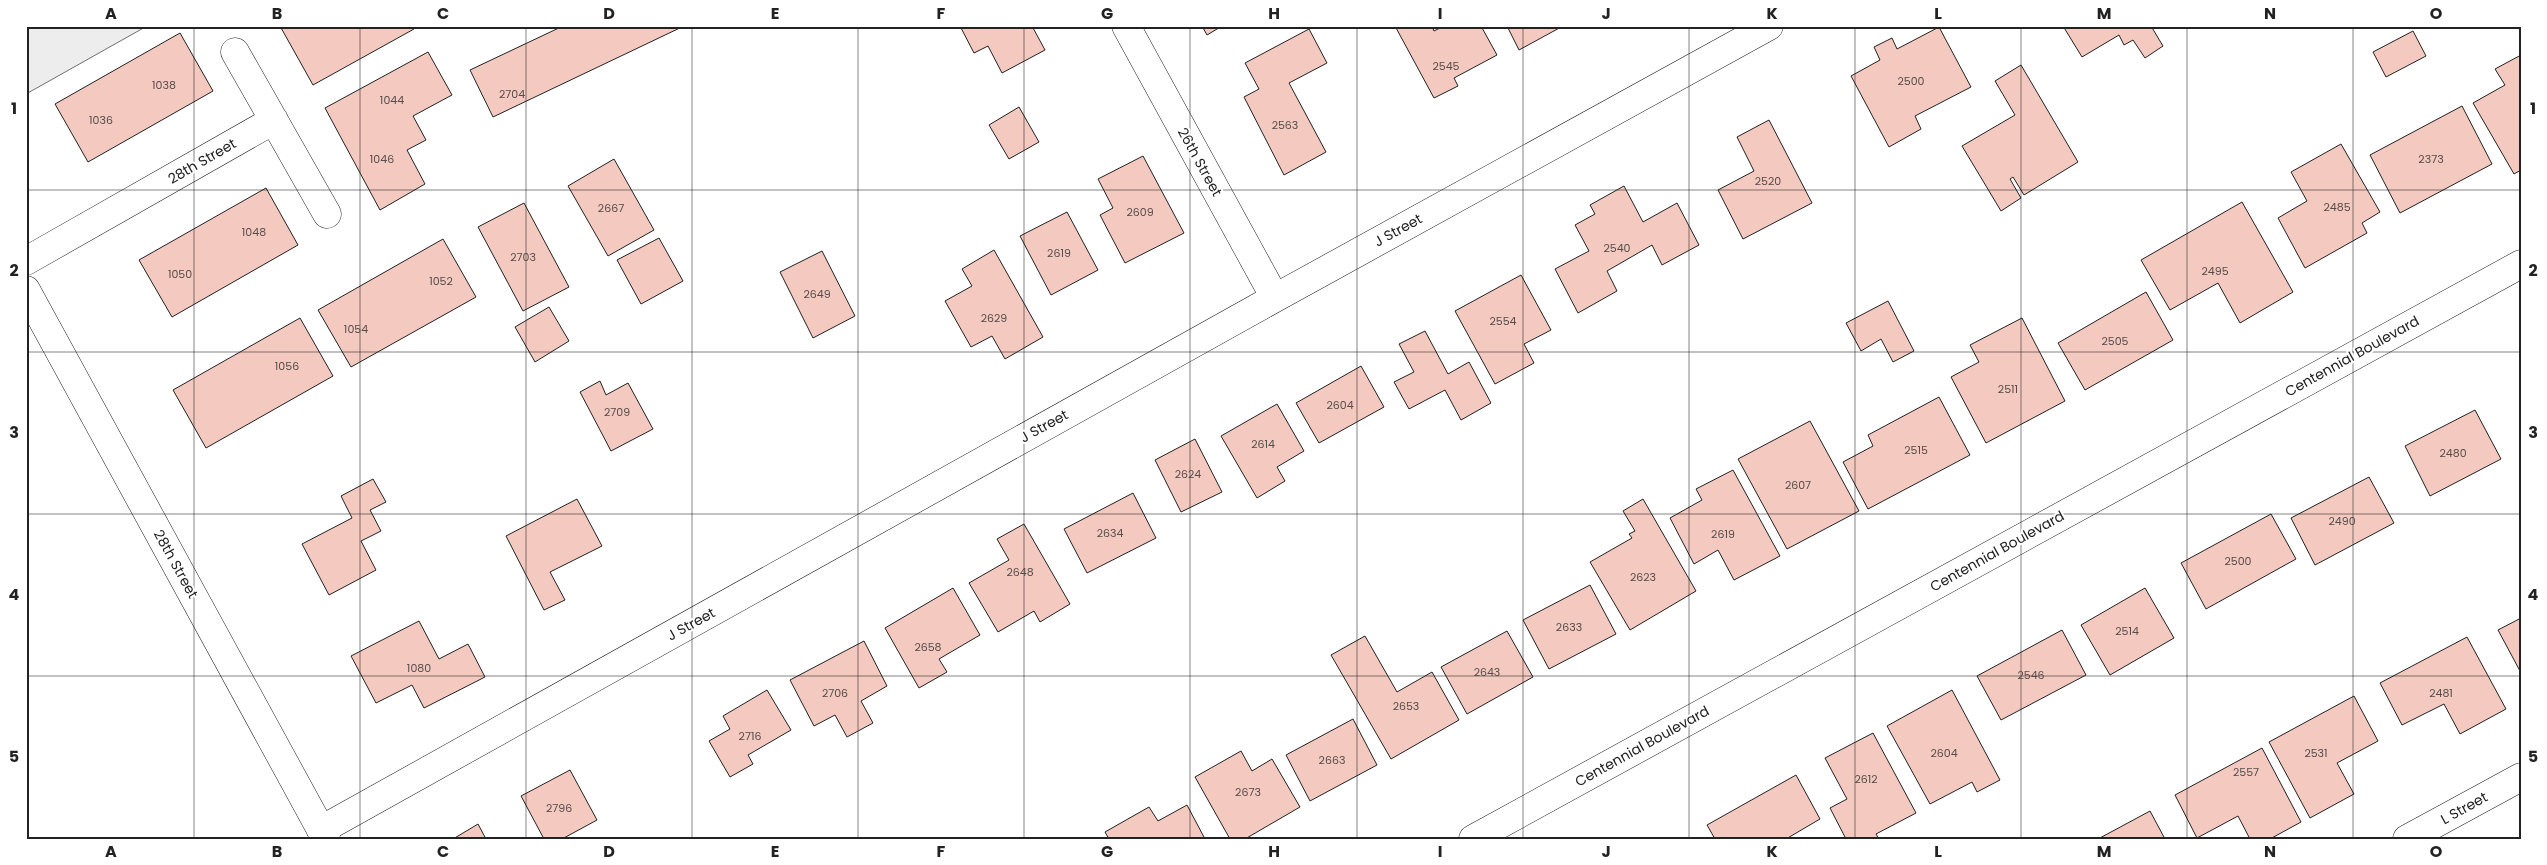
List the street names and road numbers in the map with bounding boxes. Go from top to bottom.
street label: 26th Street [1173,124,1227,200]
street label: 28th Street [164,133,240,189]
street label: J Street [1370,209,1426,251]
street label: Centennial Boulevard [2281,311,2423,401]
street label: J Street [1016,405,1072,447]
street label: Centennial Boulevard [1926,506,2068,596]
street label: 28th Street [149,526,203,602]
street label: J Street [663,603,719,645]
street label: Centennial Boulevard [1571,701,1713,791]
street label: L Street [2437,787,2491,829]

